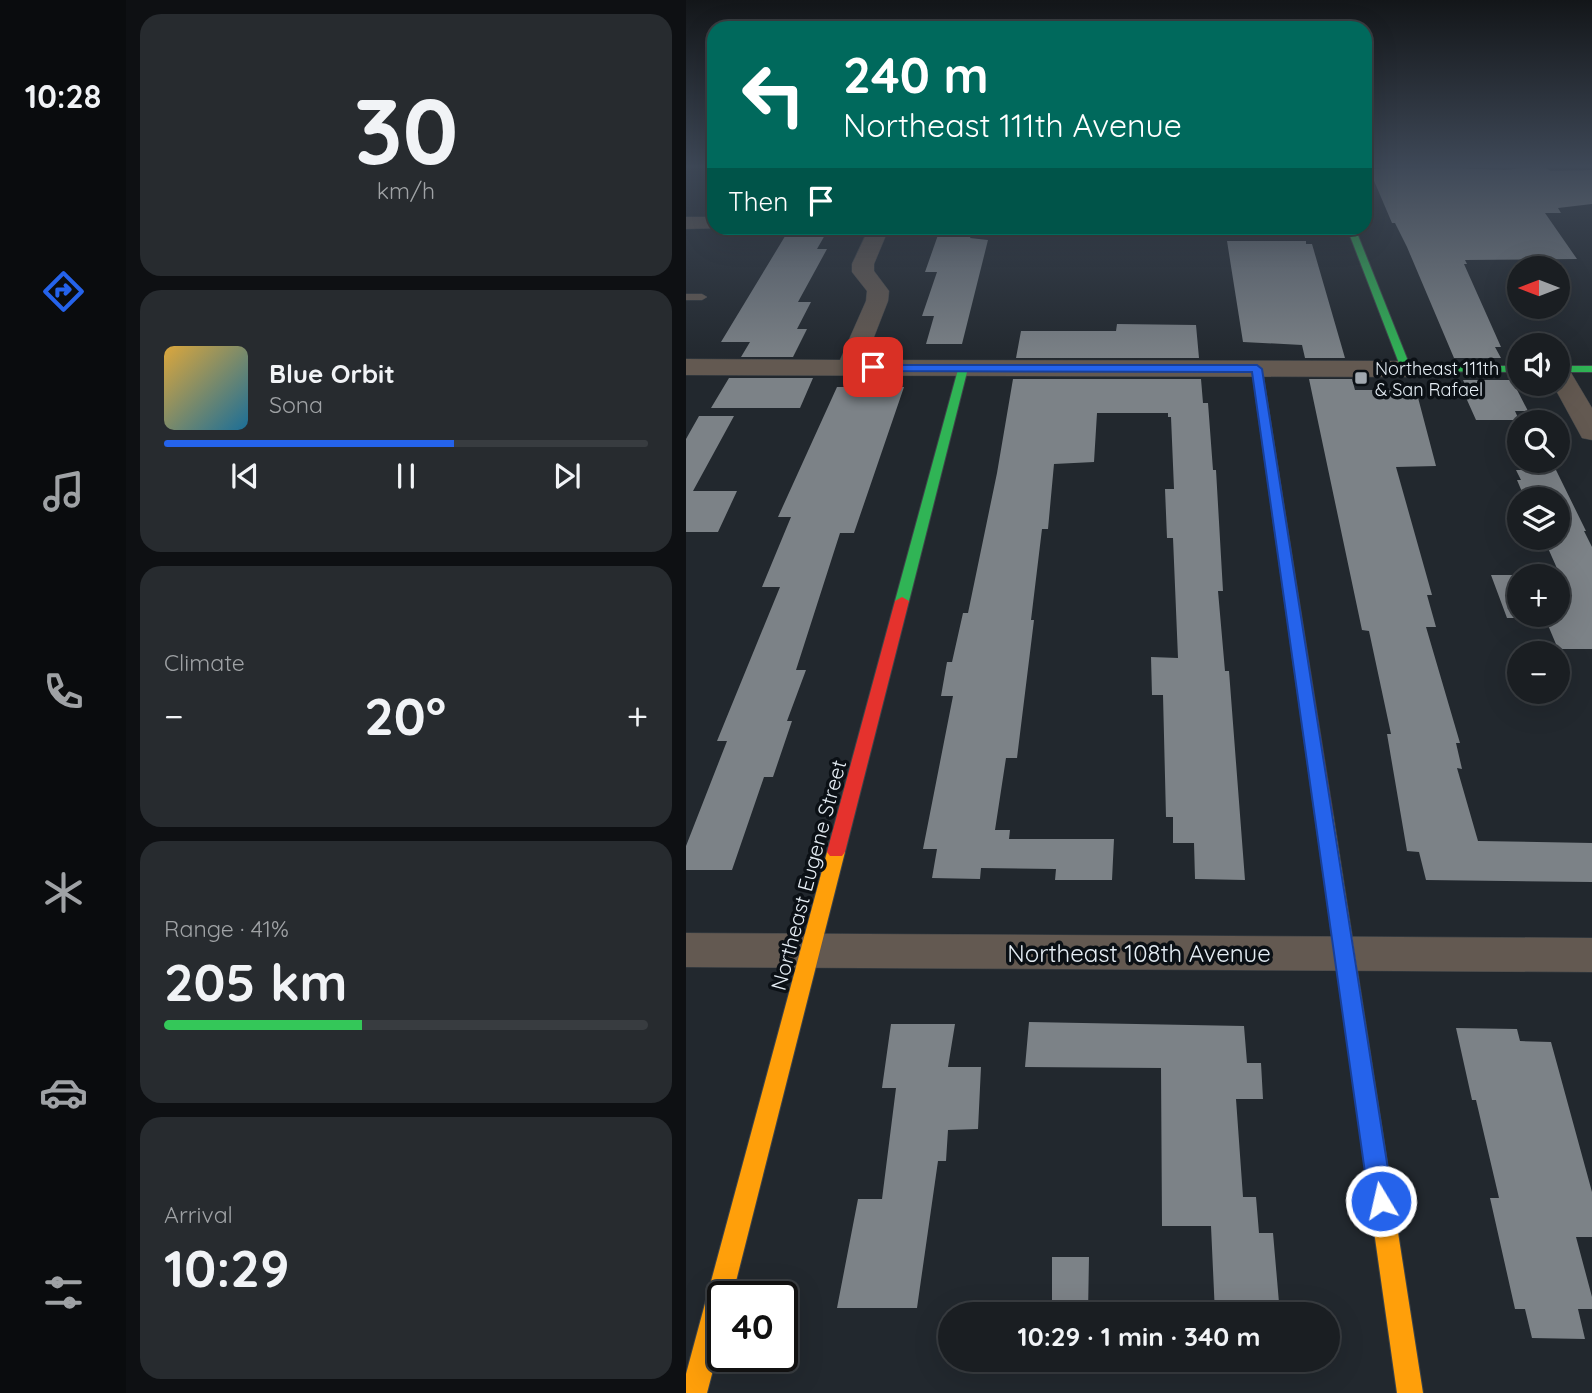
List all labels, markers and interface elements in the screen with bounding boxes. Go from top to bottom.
text: 240 m [843,44,989,105]
icon: left [728,49,819,140]
text: 30 [354,73,458,187]
text: 10:28 [25,76,101,116]
text: Northeast 111th Avenue [843,105,1182,145]
text: km/h [377,176,435,205]
icon: arrive [802,182,840,220]
text: Then [728,185,788,218]
north arrow [1507,256,1570,318]
map controls [1507,256,1570,704]
icon: directions [39,267,88,316]
button: sound [1507,333,1570,396]
pin [843,337,903,397]
icon: arrive [854,348,892,386]
text: Blue Orbit [269,357,395,390]
place label: Northeast 111th & San Rafael [1375,357,1499,401]
marker: Northeast 111th & San Rafael [1353,370,1369,386]
text: Sona [269,390,323,419]
button: search [1507,410,1570,473]
icon: previous [226,457,264,495]
icon: pause [387,457,425,495]
icon: next [548,457,586,495]
icon: music [39,467,88,516]
button: layers [1507,487,1570,550]
button: + [1507,564,1570,627]
button: − [1507,641,1570,704]
text: Climate [164,648,245,677]
icon: phone [39,667,88,716]
text: 20° [364,683,446,748]
text: − [164,692,184,740]
text: + [627,692,648,740]
street label: Northeast Eugene Street [765,757,851,993]
icon: climate [39,868,88,917]
text: Range · 41% [164,914,289,943]
street label: Northeast 108th Avenue [1007,938,1271,968]
text: 205 km [164,949,348,1014]
icon: car [39,1068,88,1117]
position arrow [1344,1164,1418,1238]
text: Arrival [164,1200,233,1229]
text: 10:29 [164,1235,289,1300]
icon: filters [39,1268,88,1317]
speed limit sign: 40 [707,1281,798,1372]
text: 10:29 · 1 min · 340 m [1018,1320,1260,1353]

